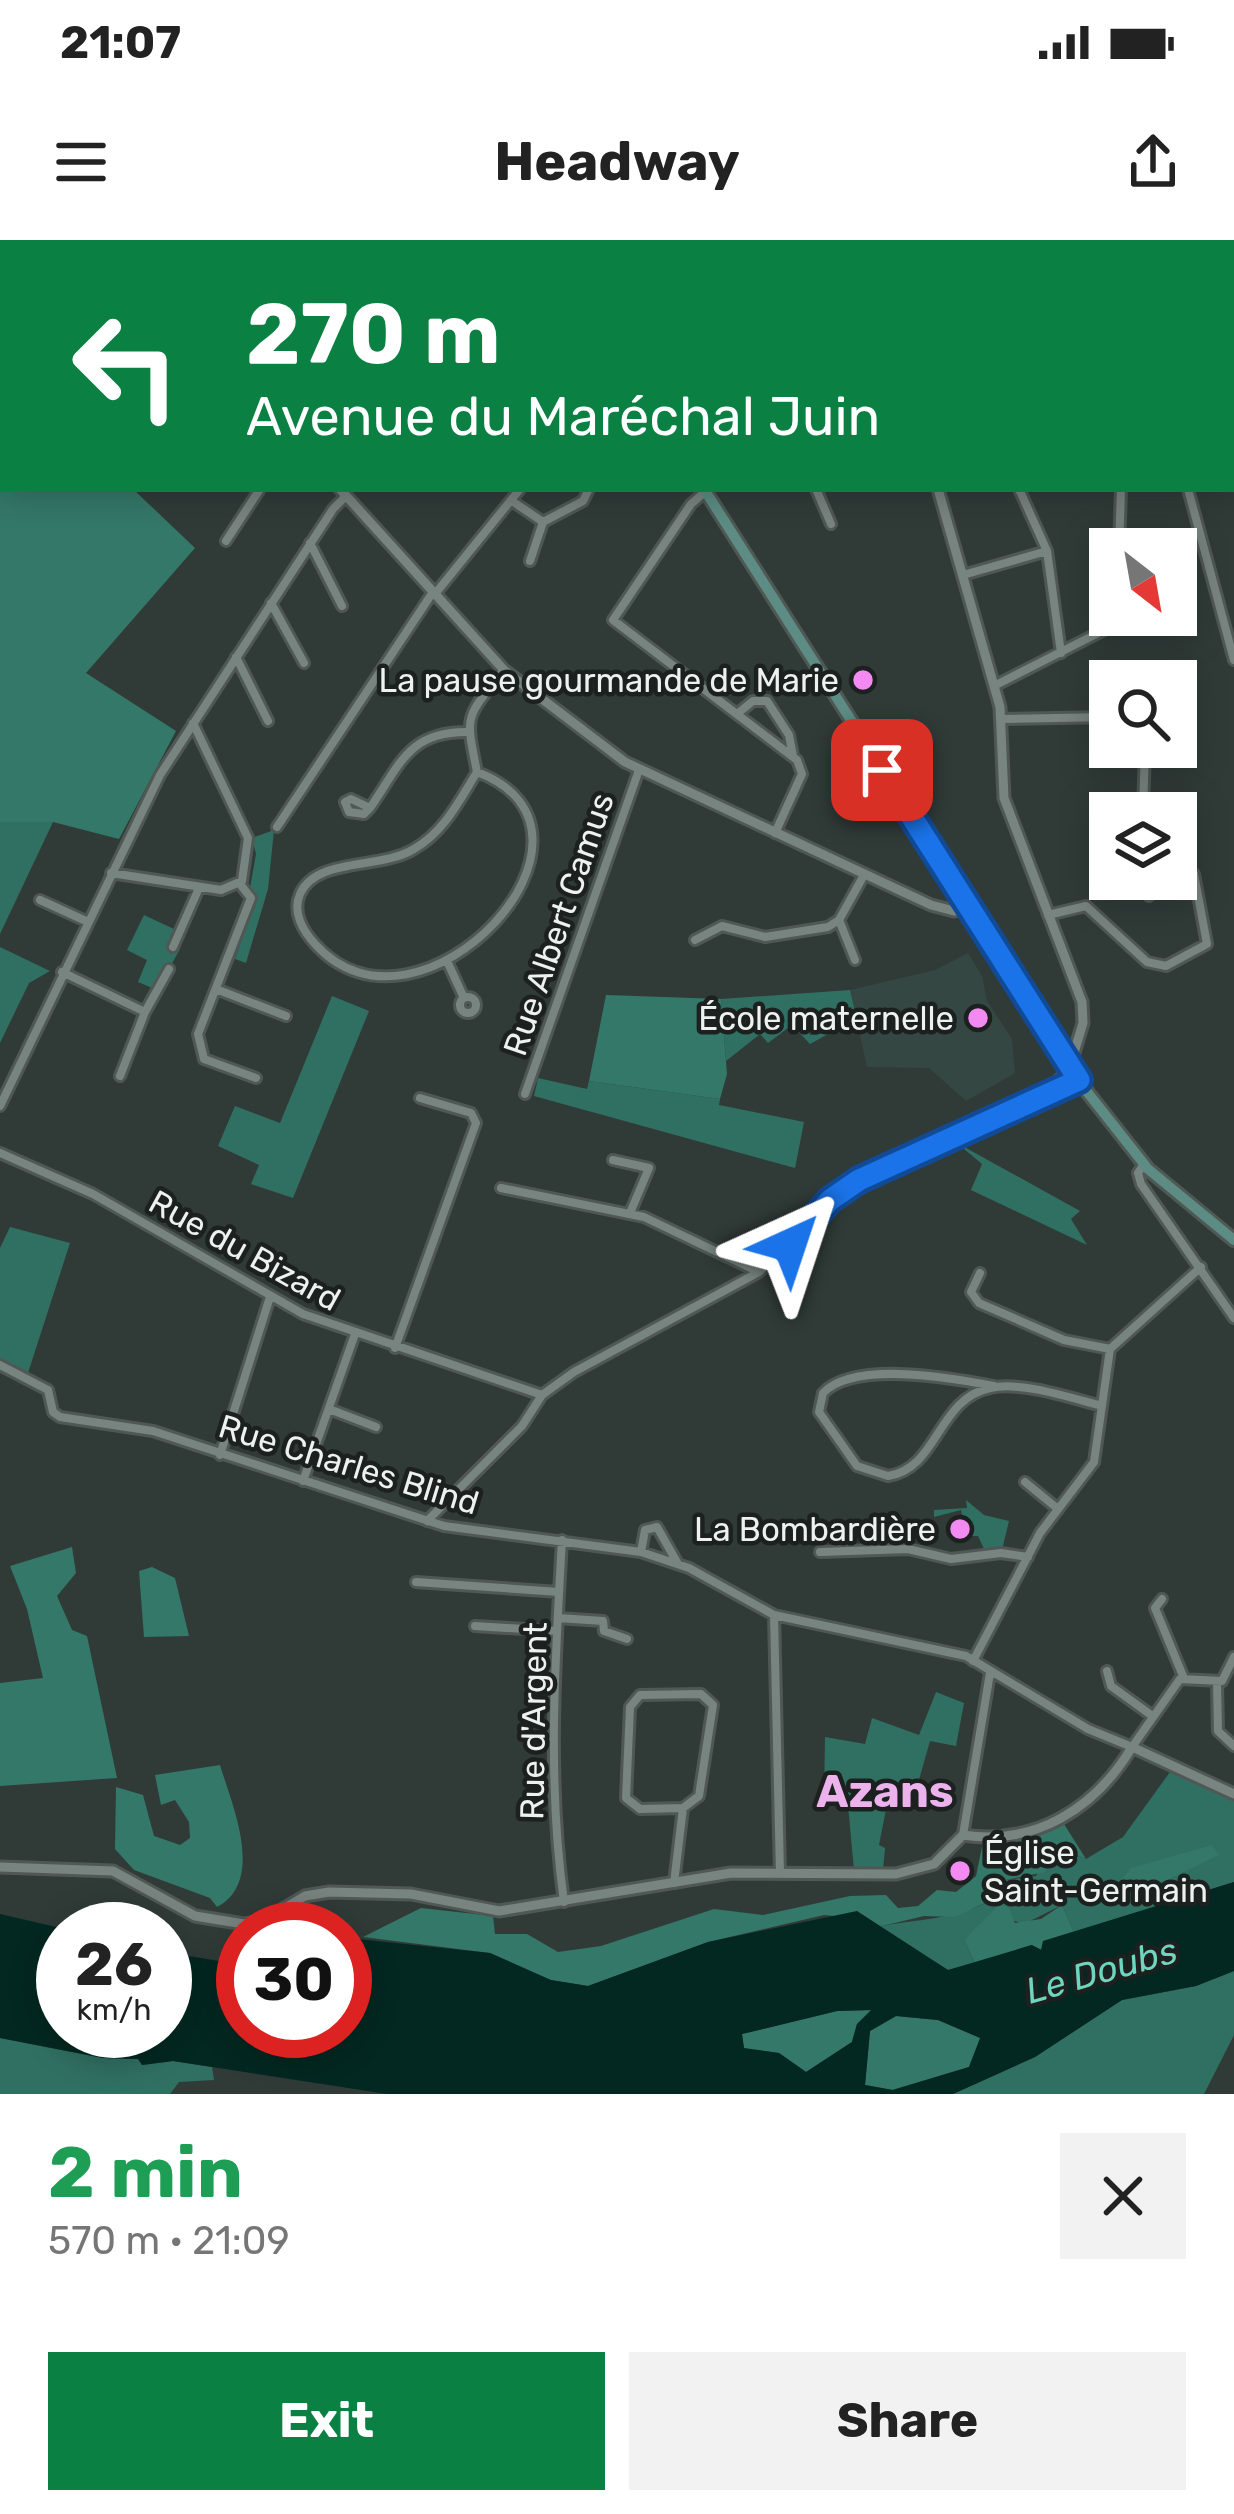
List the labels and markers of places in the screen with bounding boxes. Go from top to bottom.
place label: La pause gourmande de Marie [379,661,839,700]
marker: La pause gourmande de Marie [850,667,876,693]
pin [831,719,933,821]
place label: École maternelle [698,999,954,1038]
marker: École maternelle [965,1005,991,1031]
place label: La Bombardière [694,1510,936,1549]
marker: La Bombardière [947,1516,973,1542]
place label: Église Saint-Germain [984,1833,1208,1910]
marker: Église Saint-Germain [947,1858,973,1884]

